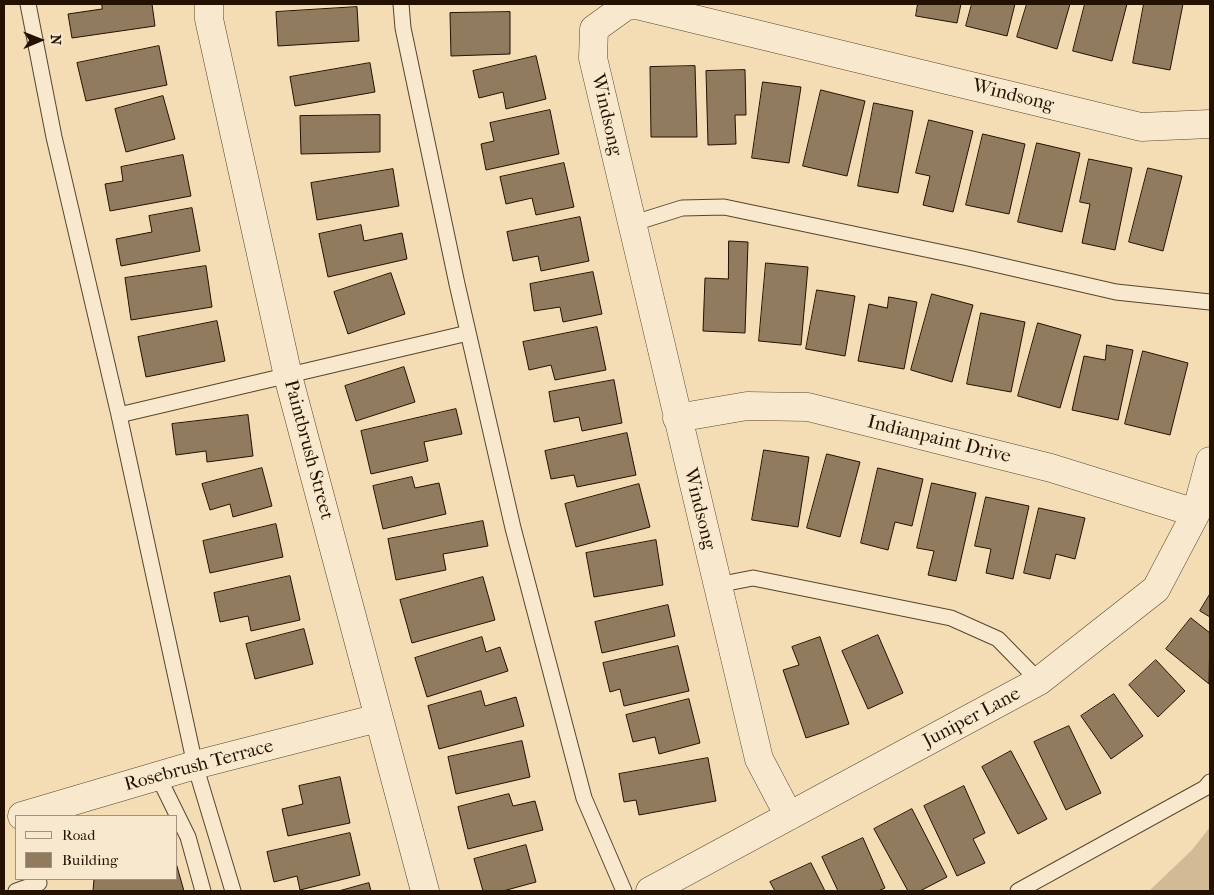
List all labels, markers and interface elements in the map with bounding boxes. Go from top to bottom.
north arrow [15,15,65,65]
text: N [47,34,64,45]
street label: Windsong [586,72,626,158]
street label: Windsong [970,75,1056,117]
street label: Paintbrush Street [278,378,338,522]
street label: Indianpaint Drive [865,411,1013,469]
street label: Windsong [678,466,720,552]
street label: Juniper Lane [920,683,1024,753]
street label: Rosebrush Terrace [122,735,276,797]
legend [15,815,178,880]
text: Road [62,826,95,844]
text: Building [62,851,118,869]

